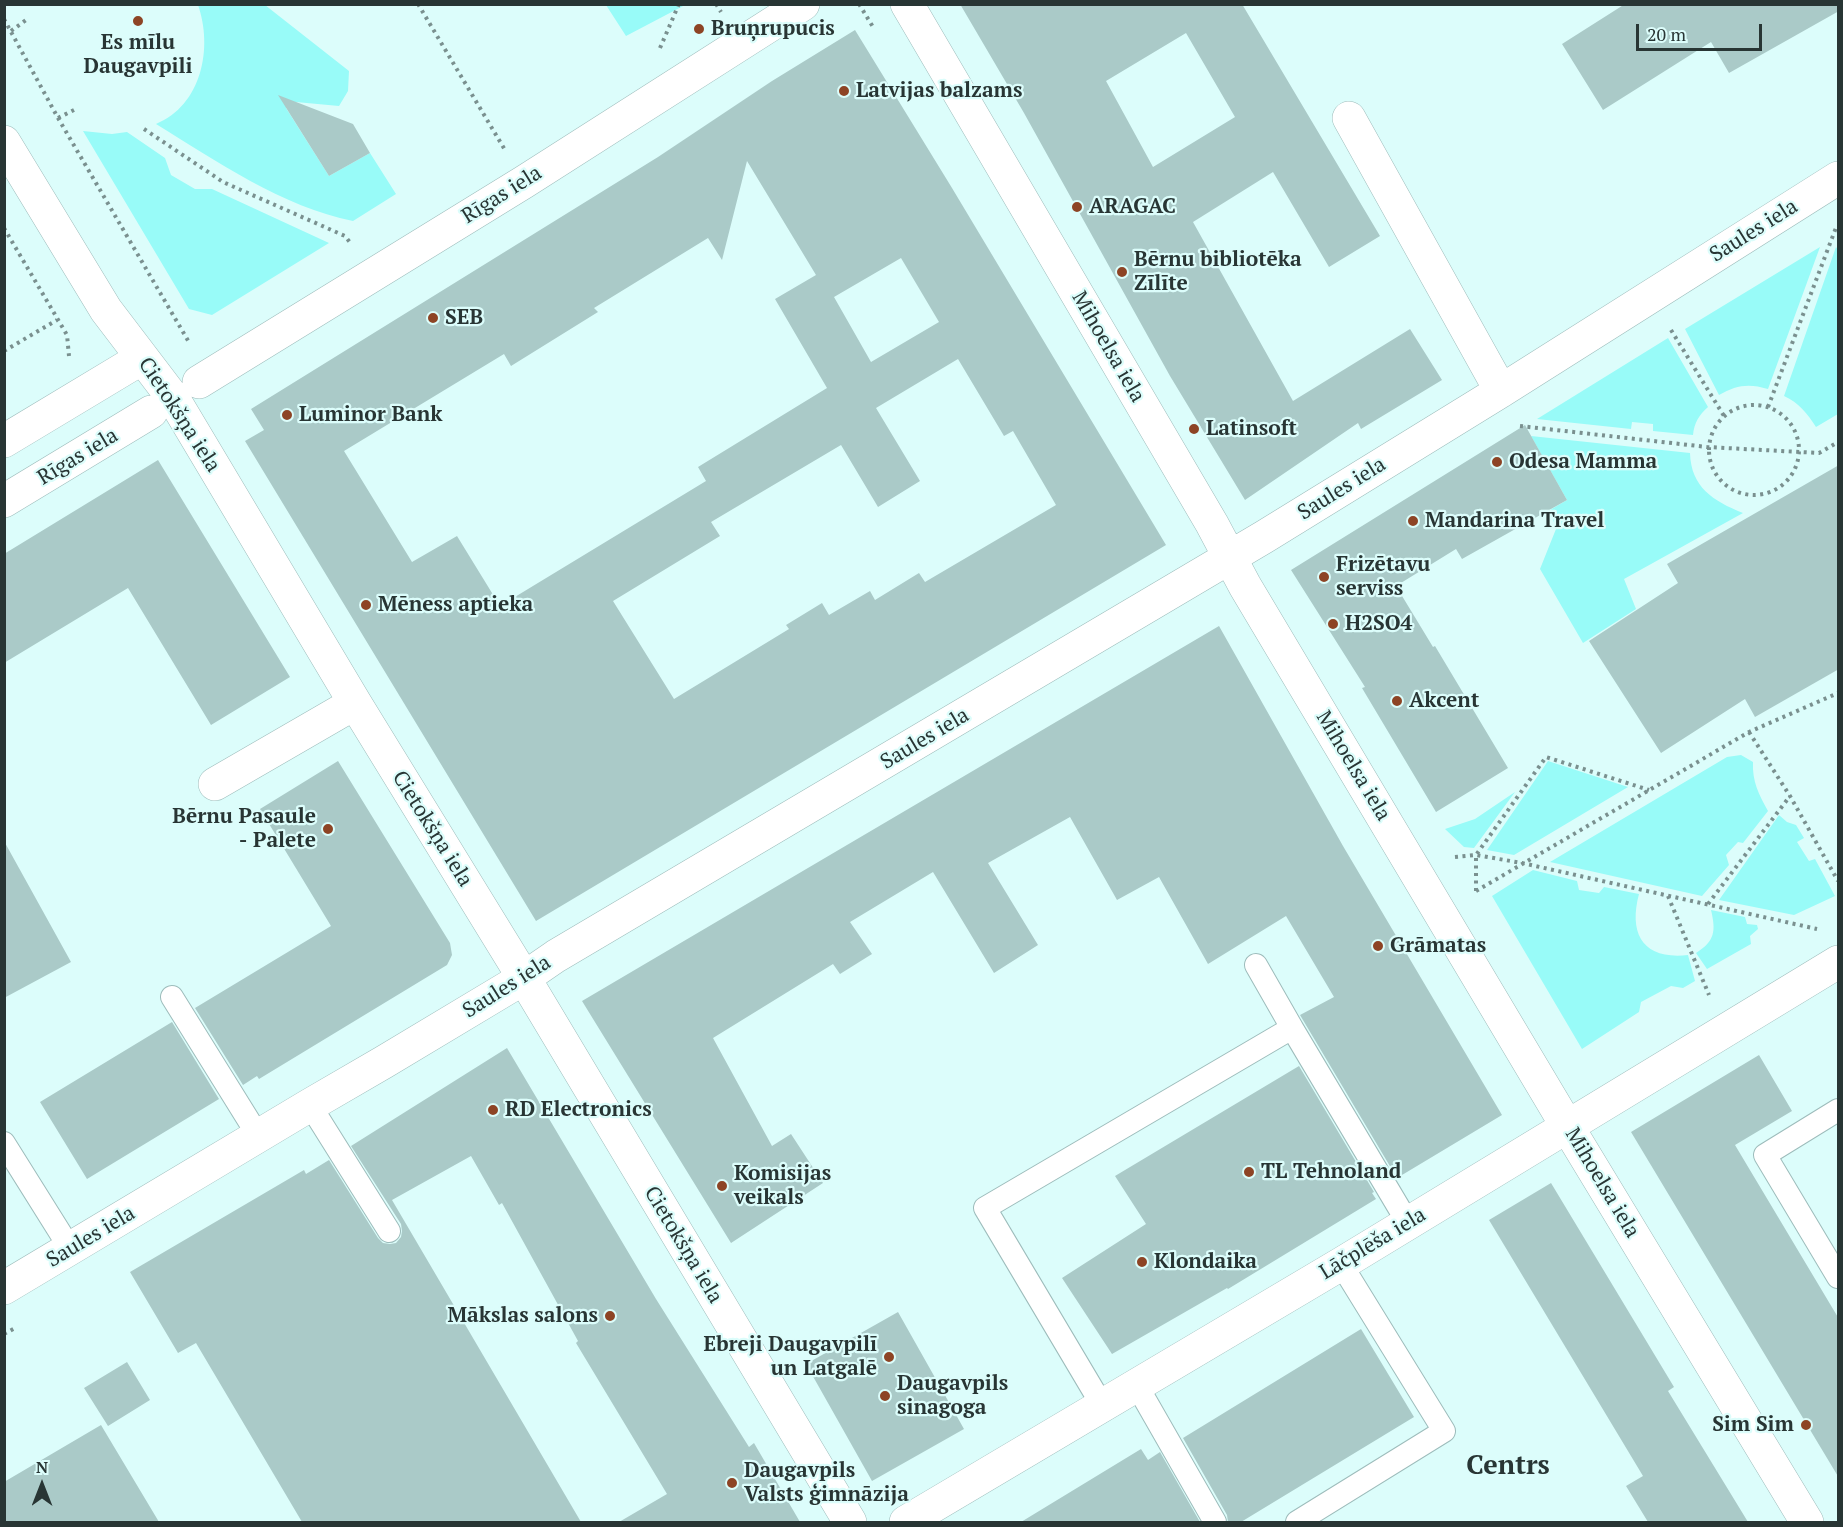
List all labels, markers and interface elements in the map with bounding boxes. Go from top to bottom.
scale bar [1639,12,1765,50]
marker: Es mīlu Daugavpili [131,14,145,28]
place label: Bruņrupucis [711,16,835,42]
marker: Bruņrupucis [692,22,706,36]
text: 20 m [1647,22,1686,46]
place label: Es mīlu Daugavpili [84,30,192,80]
place label: Latvijas balzams [856,78,1023,104]
marker: Latvijas balzams [837,84,851,98]
street label: Rīgas iela [457,161,547,229]
place label: ARAGAC [1089,194,1176,220]
street label: Saules iela [1705,194,1803,268]
marker: ARAGAC [1070,200,1084,214]
place label: Bērnu bibliotēka Zīlīte [1134,247,1302,297]
marker: Bērnu bibliotēka Zīlīte [1115,265,1129,279]
street label: Mihoelsa iela [1066,287,1150,407]
place label: SEB [445,305,483,331]
marker: SEB [426,311,440,325]
street label: Cietokšņa iela [133,353,225,477]
place label: Luminor Bank [299,402,442,428]
marker: Luminor Bank [280,408,294,422]
place label: Latinsoft [1206,416,1297,442]
marker: Latinsoft [1187,422,1201,436]
street label: Rīgas iela [33,423,123,491]
place label: Odesa Mamma [1509,449,1657,475]
street label: Saules iela [1293,452,1391,526]
marker: Odesa Mamma [1490,455,1504,469]
place label: Mandarina Travel [1425,508,1604,534]
marker: Mandarina Travel [1406,514,1420,528]
place label: Frizētavu serviss [1336,552,1430,602]
marker: Frizētavu serviss [1317,570,1331,584]
place label: Mēness aptieka [378,592,533,618]
marker: Mēness aptieka [359,598,373,612]
place label: H2SO4 [1345,611,1412,637]
marker: H2SO4 [1326,617,1340,631]
place label: Akcent [1409,688,1479,714]
marker: Akcent [1390,694,1404,708]
street label: Saules iela [876,703,974,775]
street label: Mihoelsa iela [1310,706,1396,826]
street label: Cietokšņa iela [386,766,478,892]
place label: Bērnu Pasaule - Palete [172,804,316,854]
marker: Bērnu Pasaule - Palete [321,822,335,836]
place label: Grāmatas [1390,933,1486,959]
marker: Grāmatas [1371,939,1385,953]
street label: Saules iela [458,950,556,1024]
place label: RD Electronics [505,1097,652,1123]
marker: RD Electronics [486,1103,500,1117]
street label: Mihoelsa iela [1559,1123,1645,1243]
place label: TL Tehnoland [1261,1159,1401,1185]
place label: Komisijas veikals [734,1161,831,1211]
marker: TL Tehnoland [1242,1165,1256,1179]
marker: Komisijas veikals [715,1179,729,1193]
street label: Cietokšņa iela [638,1182,728,1308]
street label: Saules iela [42,1201,140,1273]
street label: Lāčplēša iela [1315,1202,1431,1286]
place label: Klondaika [1154,1249,1257,1275]
marker: Klondaika [1135,1255,1149,1269]
place label: Mākslas salons [448,1303,598,1329]
marker: Mākslas salons [603,1309,617,1323]
place label: Ebreji Daugavpilī un Latgalē [703,1332,877,1382]
marker: Ebreji Daugavpilī un Latgalē [882,1350,896,1364]
place label: Daugavpils sinagoga [897,1371,1008,1421]
marker: Daugavpils sinagoga [878,1389,892,1403]
place label: Sim Sim [1712,1412,1794,1438]
marker: Sim Sim [1799,1418,1813,1432]
district label: Centrs [1466,1450,1550,1482]
north arrow [12,1455,72,1515]
text: N [36,1456,48,1478]
place label: Daugavpils Valsts ģimnāzija [744,1458,909,1508]
marker: Daugavpils Valsts ģimnāzija [725,1476,739,1490]

